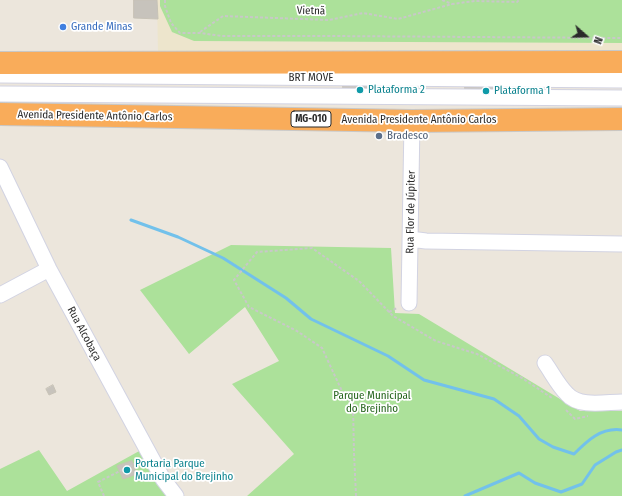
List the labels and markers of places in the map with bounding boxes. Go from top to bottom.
place label: Grande Minas [71,20,132,34]
marker: Grande Minas [58,22,68,32]
place label: Plataforma 2 [368,83,425,97]
place label: Plataforma 1 [494,84,550,98]
marker: Plataforma 2 [355,85,365,95]
marker: Plataforma 1 [481,86,491,96]
place label: Bradesco [387,129,428,143]
marker: Bradesco [374,131,384,141]
place label: Portaria Parque Municipal do Brejinho [135,457,233,483]
marker: Portaria Parque Municipal do Brejinho [122,465,132,475]

